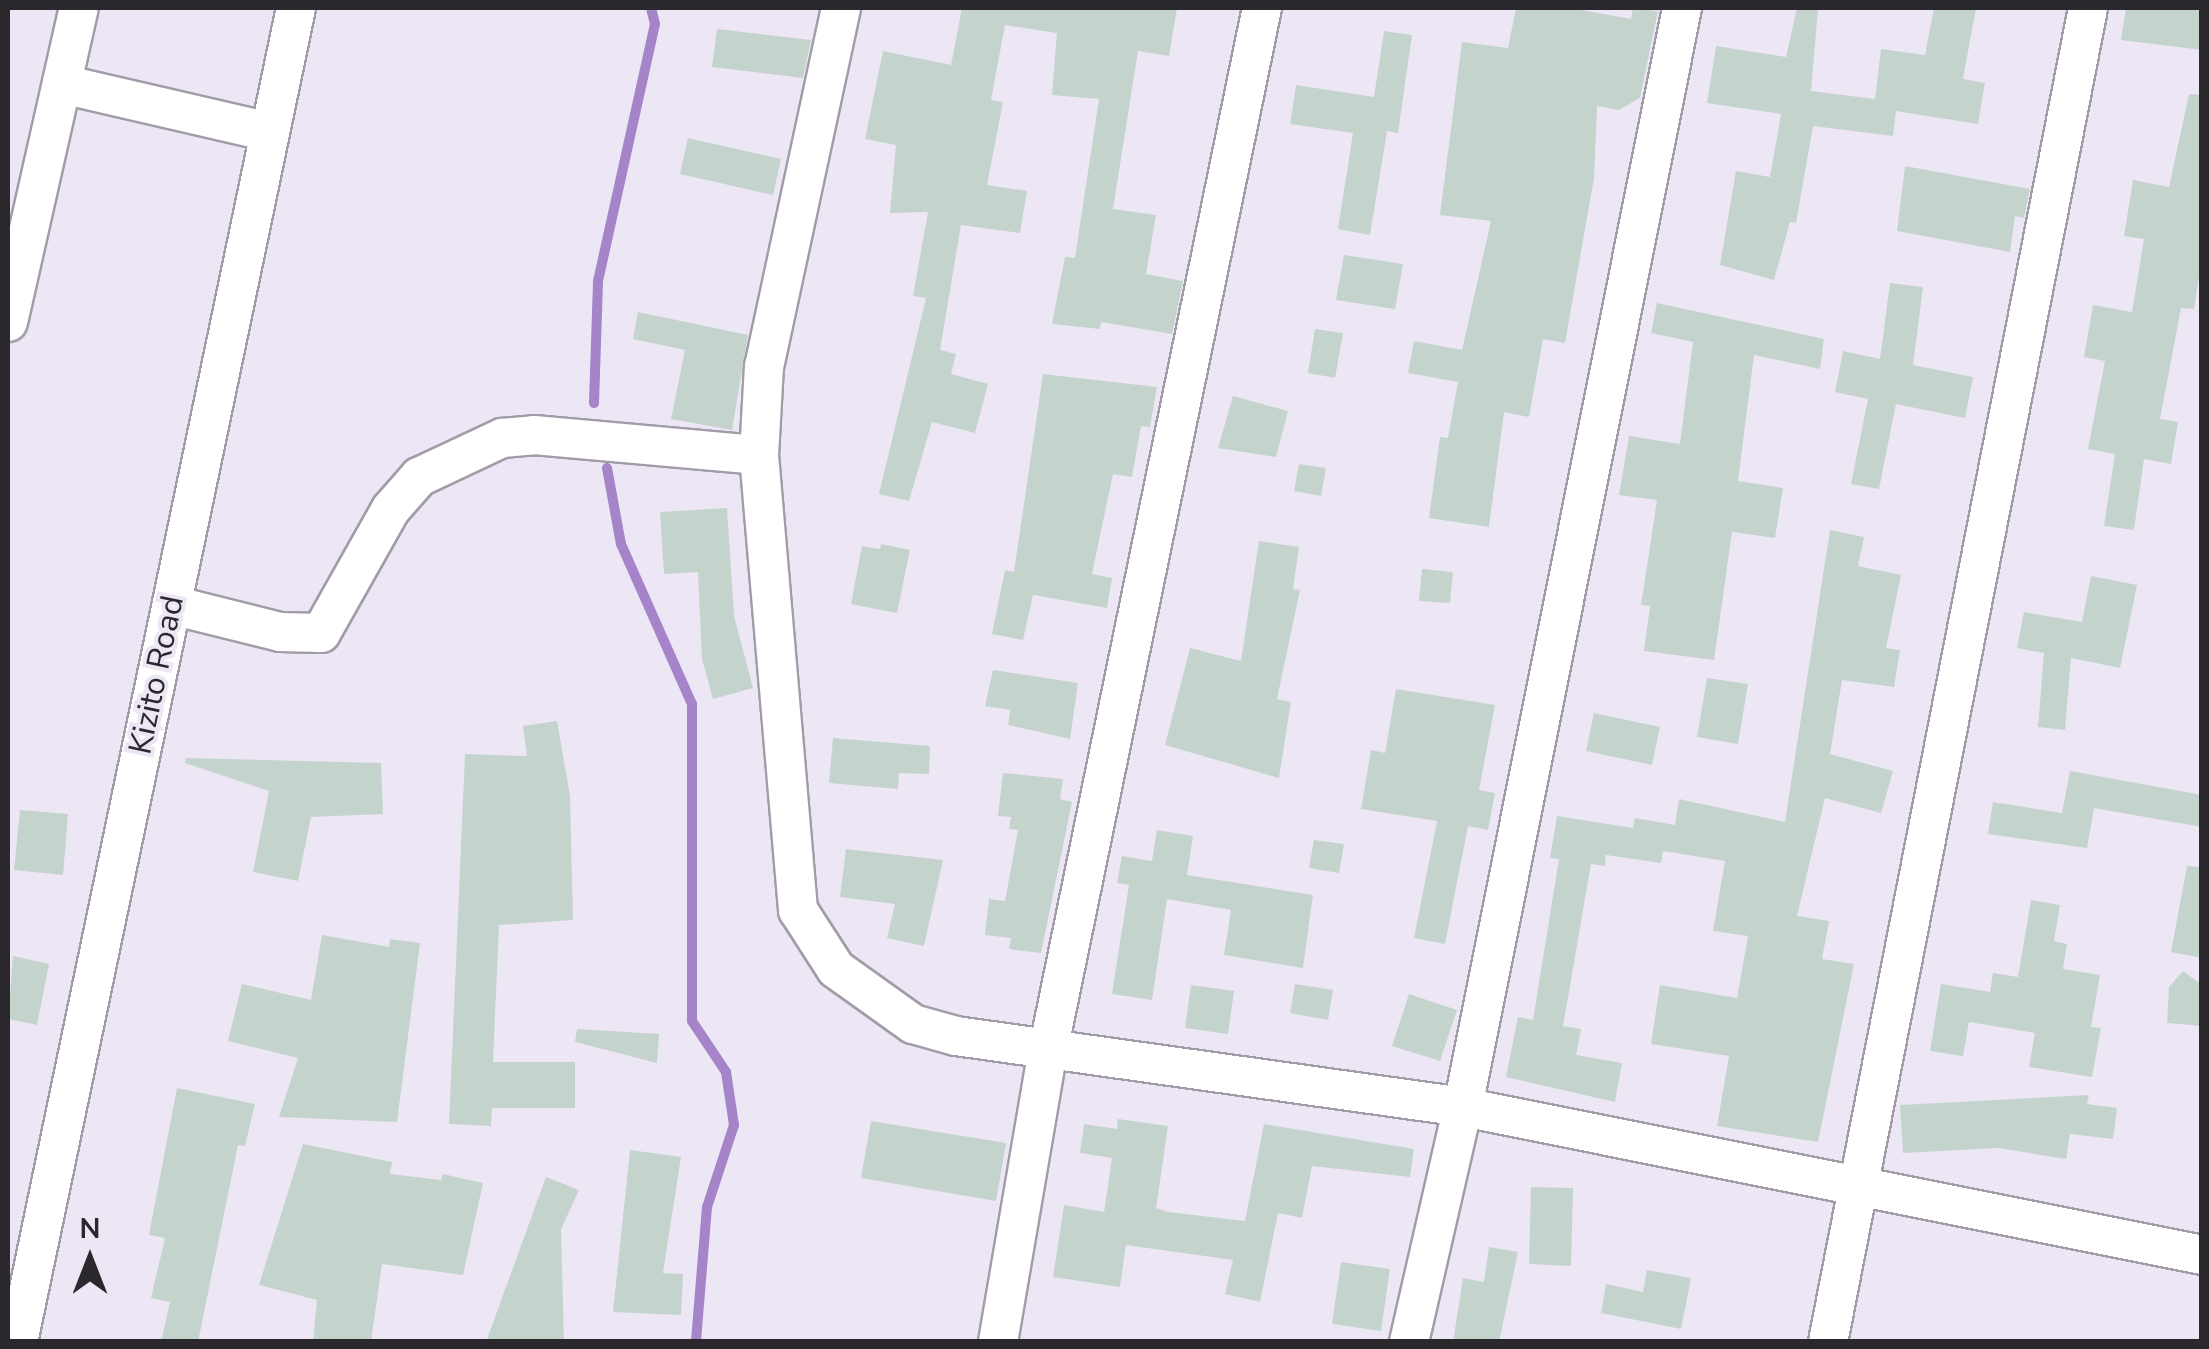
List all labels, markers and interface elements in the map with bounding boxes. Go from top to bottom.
street label: Kizito Road [121,592,193,758]
north arrow [40,1209,140,1309]
text: N [80,1210,100,1248]

